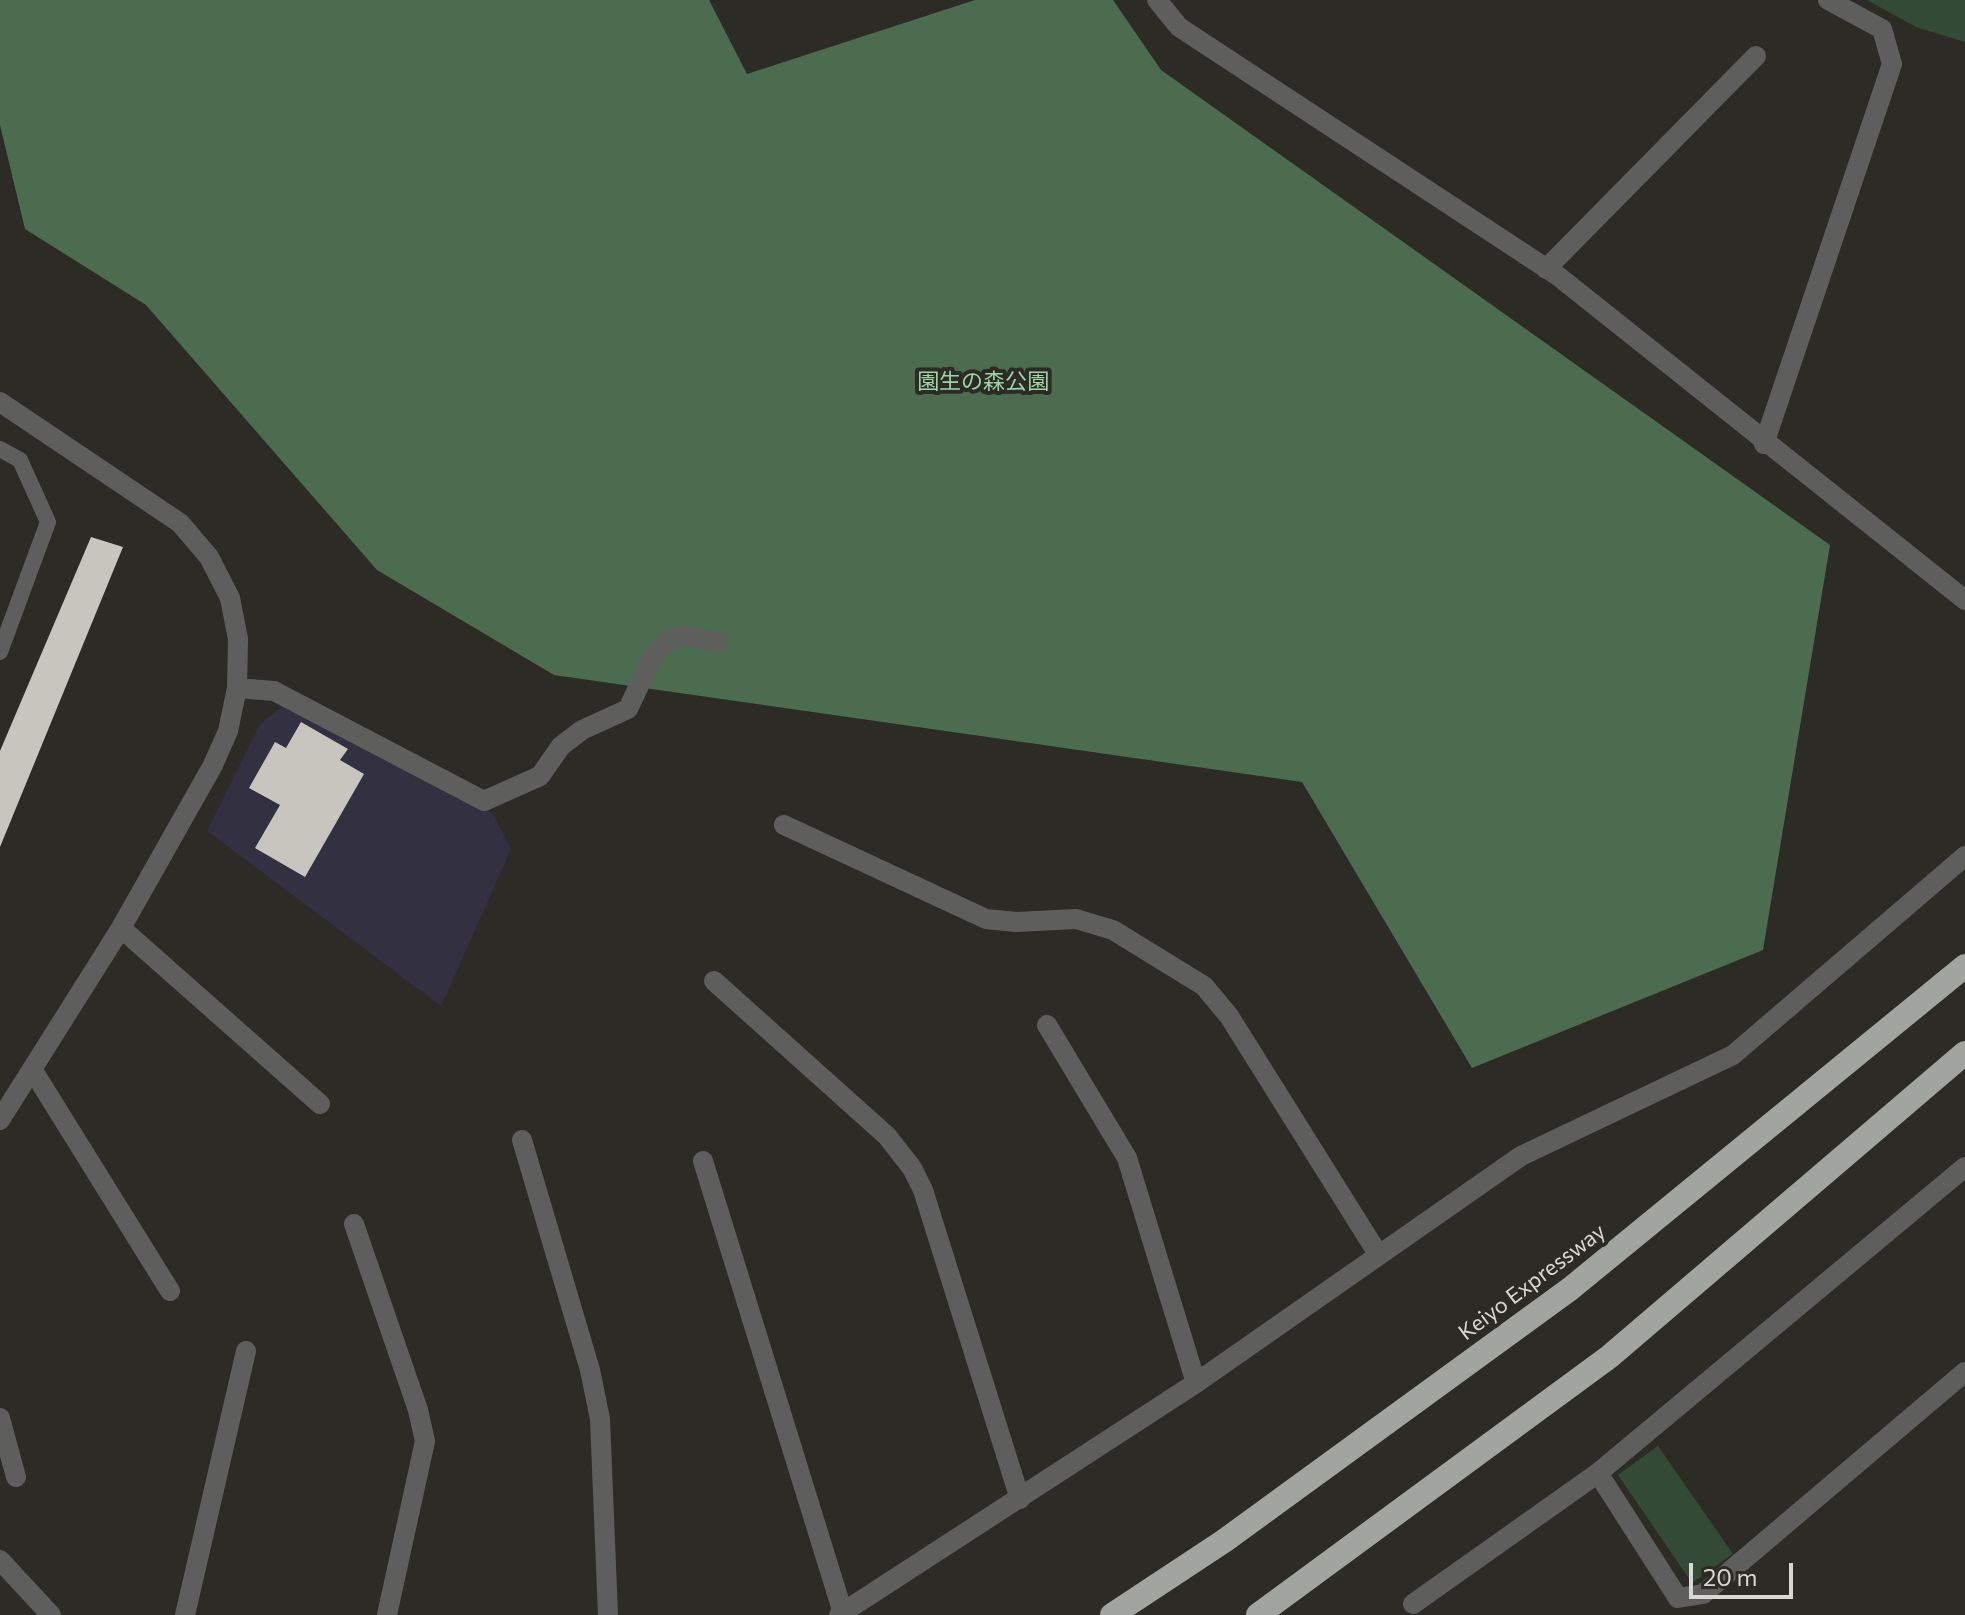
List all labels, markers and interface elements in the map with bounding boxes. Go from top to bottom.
park label: 園生の森公園 [917,369,1049,395]
street label: Keiyo Expressway [1453,1218,1611,1346]
scale bar [1693,1547,1797,1597]
text: 20 m [1703,1562,1757,1591]

